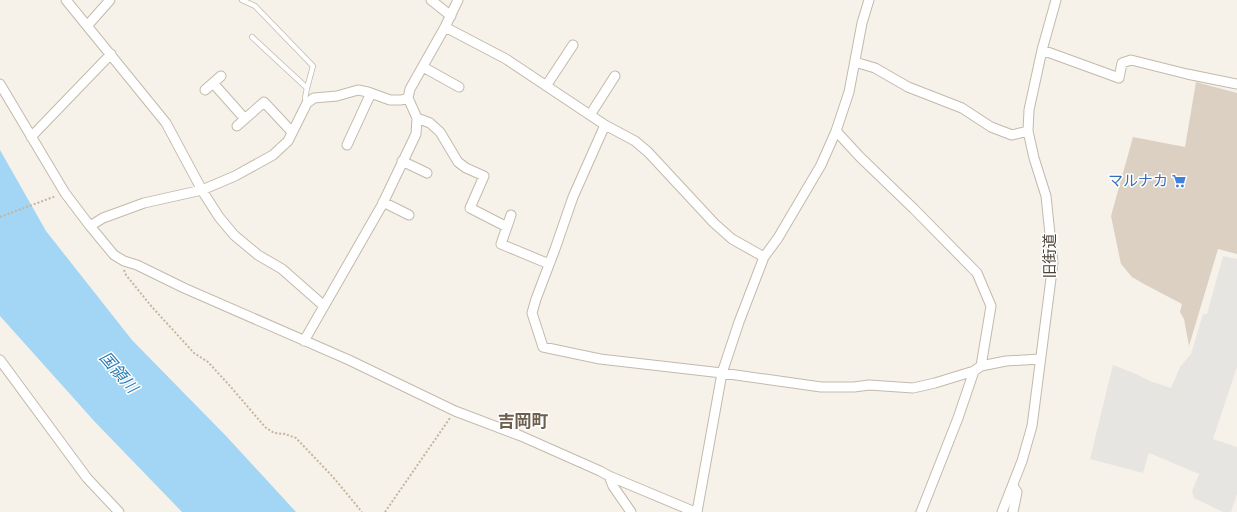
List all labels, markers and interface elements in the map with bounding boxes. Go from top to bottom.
place label: マルナカ [1108,172,1168,191]
supermarket icon: マルナカ [1171,173,1187,189]
street label: 旧街道 [1041,233,1060,279]
water label: 国領川 [95,349,142,399]
district label: 吉岡町 [498,412,549,432]

